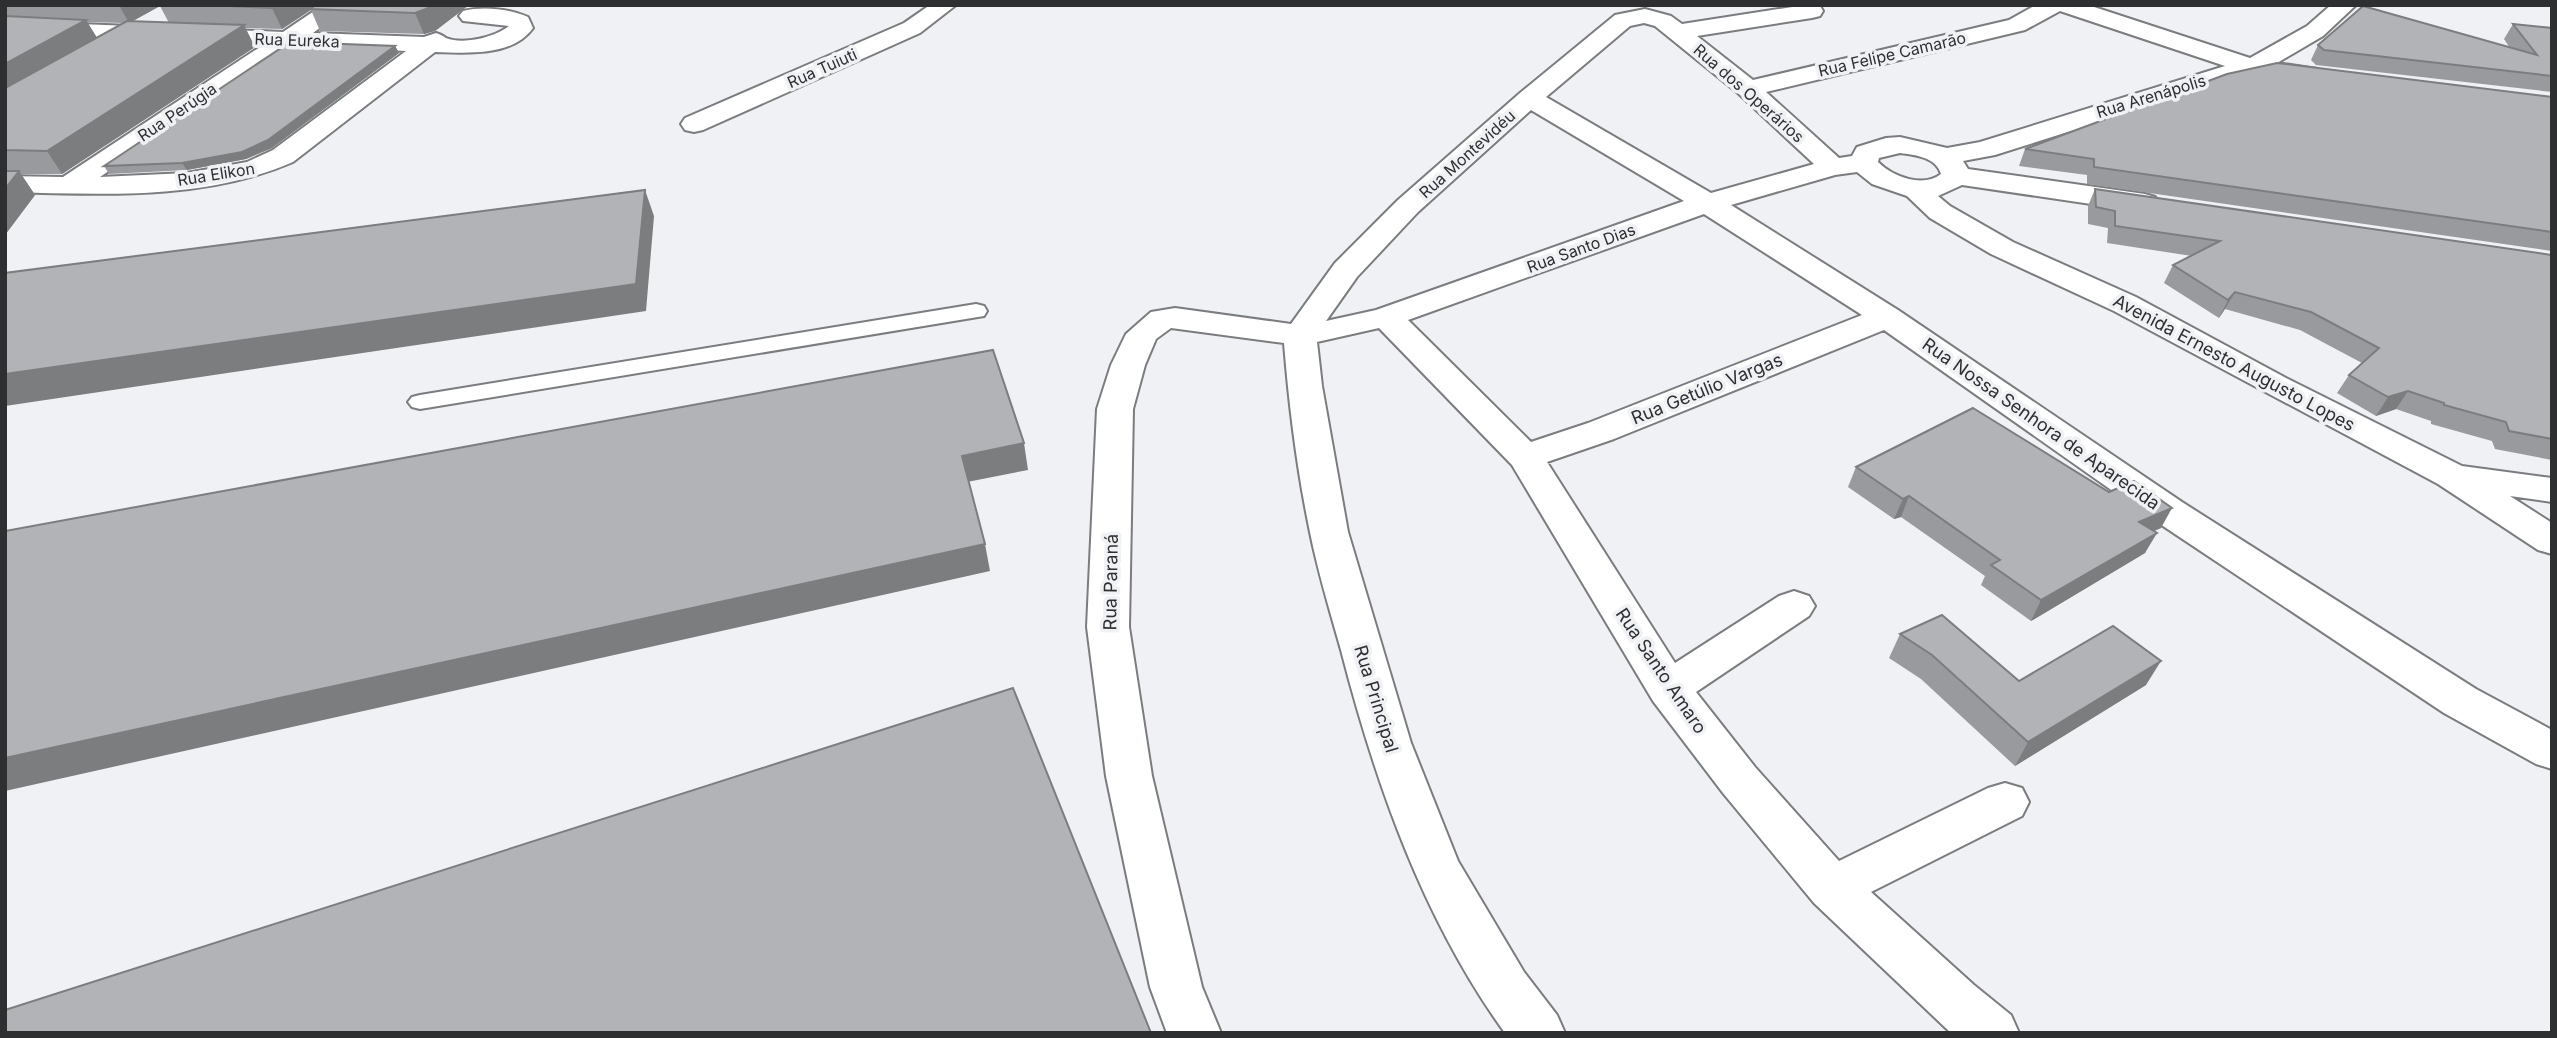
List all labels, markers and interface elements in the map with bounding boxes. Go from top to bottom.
street label: Rua Felipe Camarão [1816,27,1968,81]
street label: Rua Eureka [254,29,340,51]
street label: Rua dos Operários [1690,39,1808,147]
street label: Rua Tuiuti [784,44,860,92]
street label: Rua Arenápolis [2094,70,2208,122]
street label: Rua Perúgia [134,78,220,146]
street label: Rua Montevidéu [1415,106,1519,202]
street label: Rua Elikon [176,158,256,190]
street label: Rua Santo Dias [1524,219,1638,277]
street label: Avenida Ernesto Augusto Lopes [2110,290,2359,435]
street label: Rua Nossa Senhora de Aparecida [1919,333,2164,514]
street label: Rua Getúlio Vargas [1628,349,1785,428]
street label: Rua Paraná [1099,533,1122,630]
street label: Rua Santo Amaro [1612,604,1711,737]
street label: Rua Principal [1350,643,1403,755]

